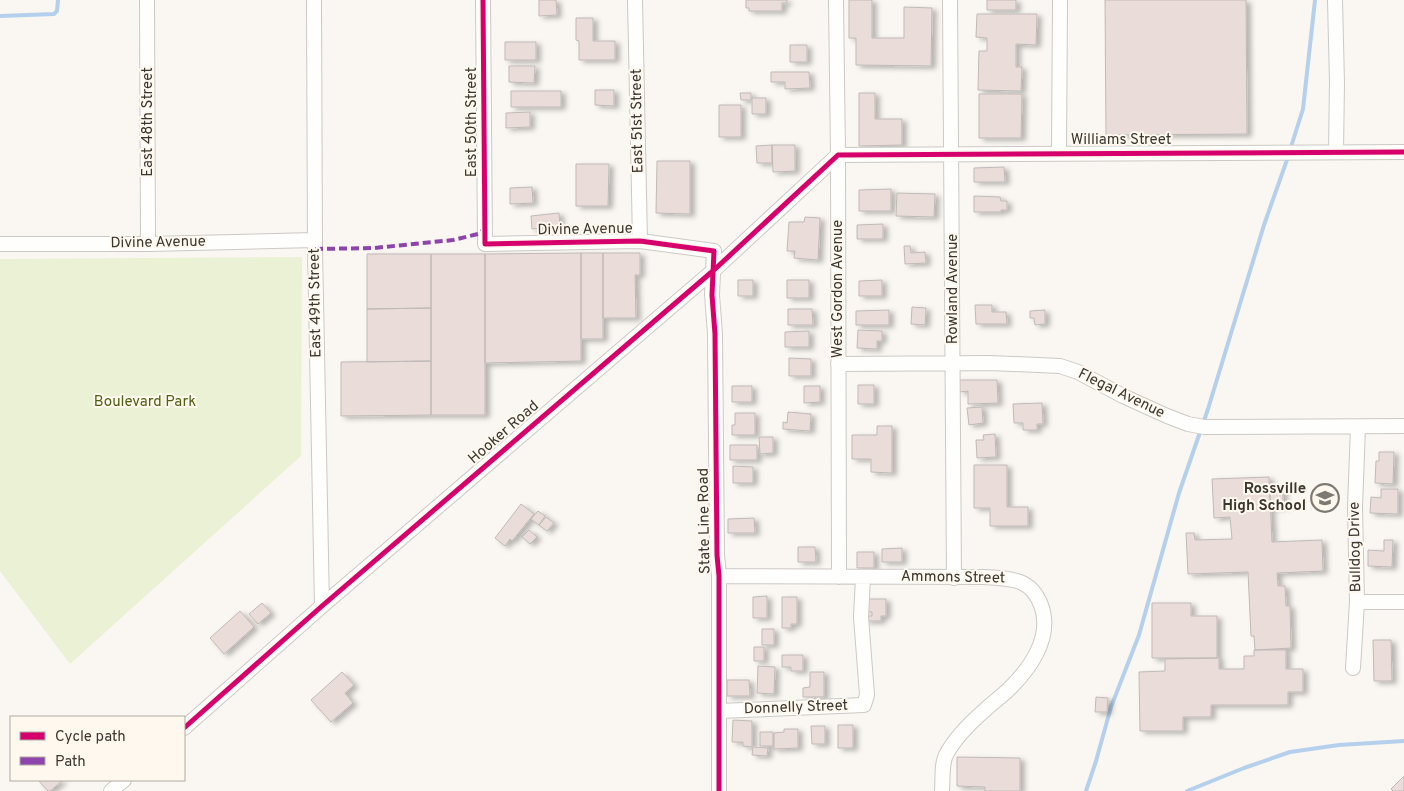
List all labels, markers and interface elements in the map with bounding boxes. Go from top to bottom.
street label: East 48th Street [139,67,158,177]
street label: East 50th Street [463,67,482,177]
street label: East 51st Street [628,68,648,174]
street label: Williams Street [1071,131,1171,150]
street label: Divine Avenue [537,220,633,240]
street label: West Gordon Avenue [829,220,848,358]
street label: Divine Avenue [110,233,206,253]
street label: Rowland Avenue [944,234,963,344]
street label: East 49th Street [306,248,326,358]
street label: Flegal Avenue [1075,365,1167,423]
park label: Boulevard Park [94,393,196,412]
street label: Hooker Road [465,397,543,469]
street label: State Line Road [695,468,715,574]
place label: Rossville High School [1222,480,1306,516]
school or university icon: Rossville High School [1310,483,1340,513]
street label: Bulldog Drive [1346,501,1366,593]
street label: Ammons Street [901,568,1005,588]
street label: Donnelly Street [744,697,848,719]
legend [10,716,185,781]
text: Cycle path [55,728,126,747]
text: Path [55,753,86,772]

